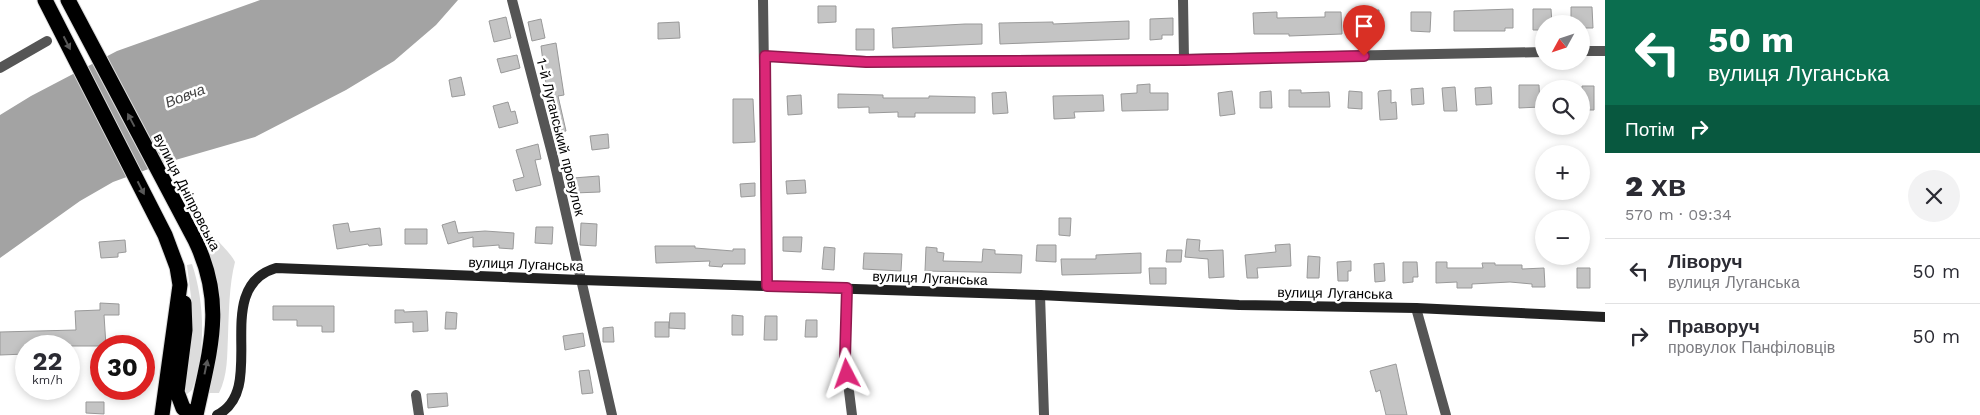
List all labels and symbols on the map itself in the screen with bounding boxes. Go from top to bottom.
pin [1343,5,1385,56]
north arrow [1535,15,1590,70]
one-way arrow [63,36,71,51]
street label: 1-й Луганський провулок [534,57,589,218]
water label: Вовча [162,80,208,112]
one-way arrow [127,113,135,127]
street label: вулиця Дніпровська [150,131,224,253]
one-way arrow [137,181,145,195]
street label: вулиця Луганська [468,254,584,274]
street label: вулиця Луганська [872,268,988,288]
street label: вулиця Луганська [1277,284,1393,302]
speed limit sign: 30 [90,335,155,400]
position arrow [820,347,872,399]
one-way arrow [202,360,210,375]

